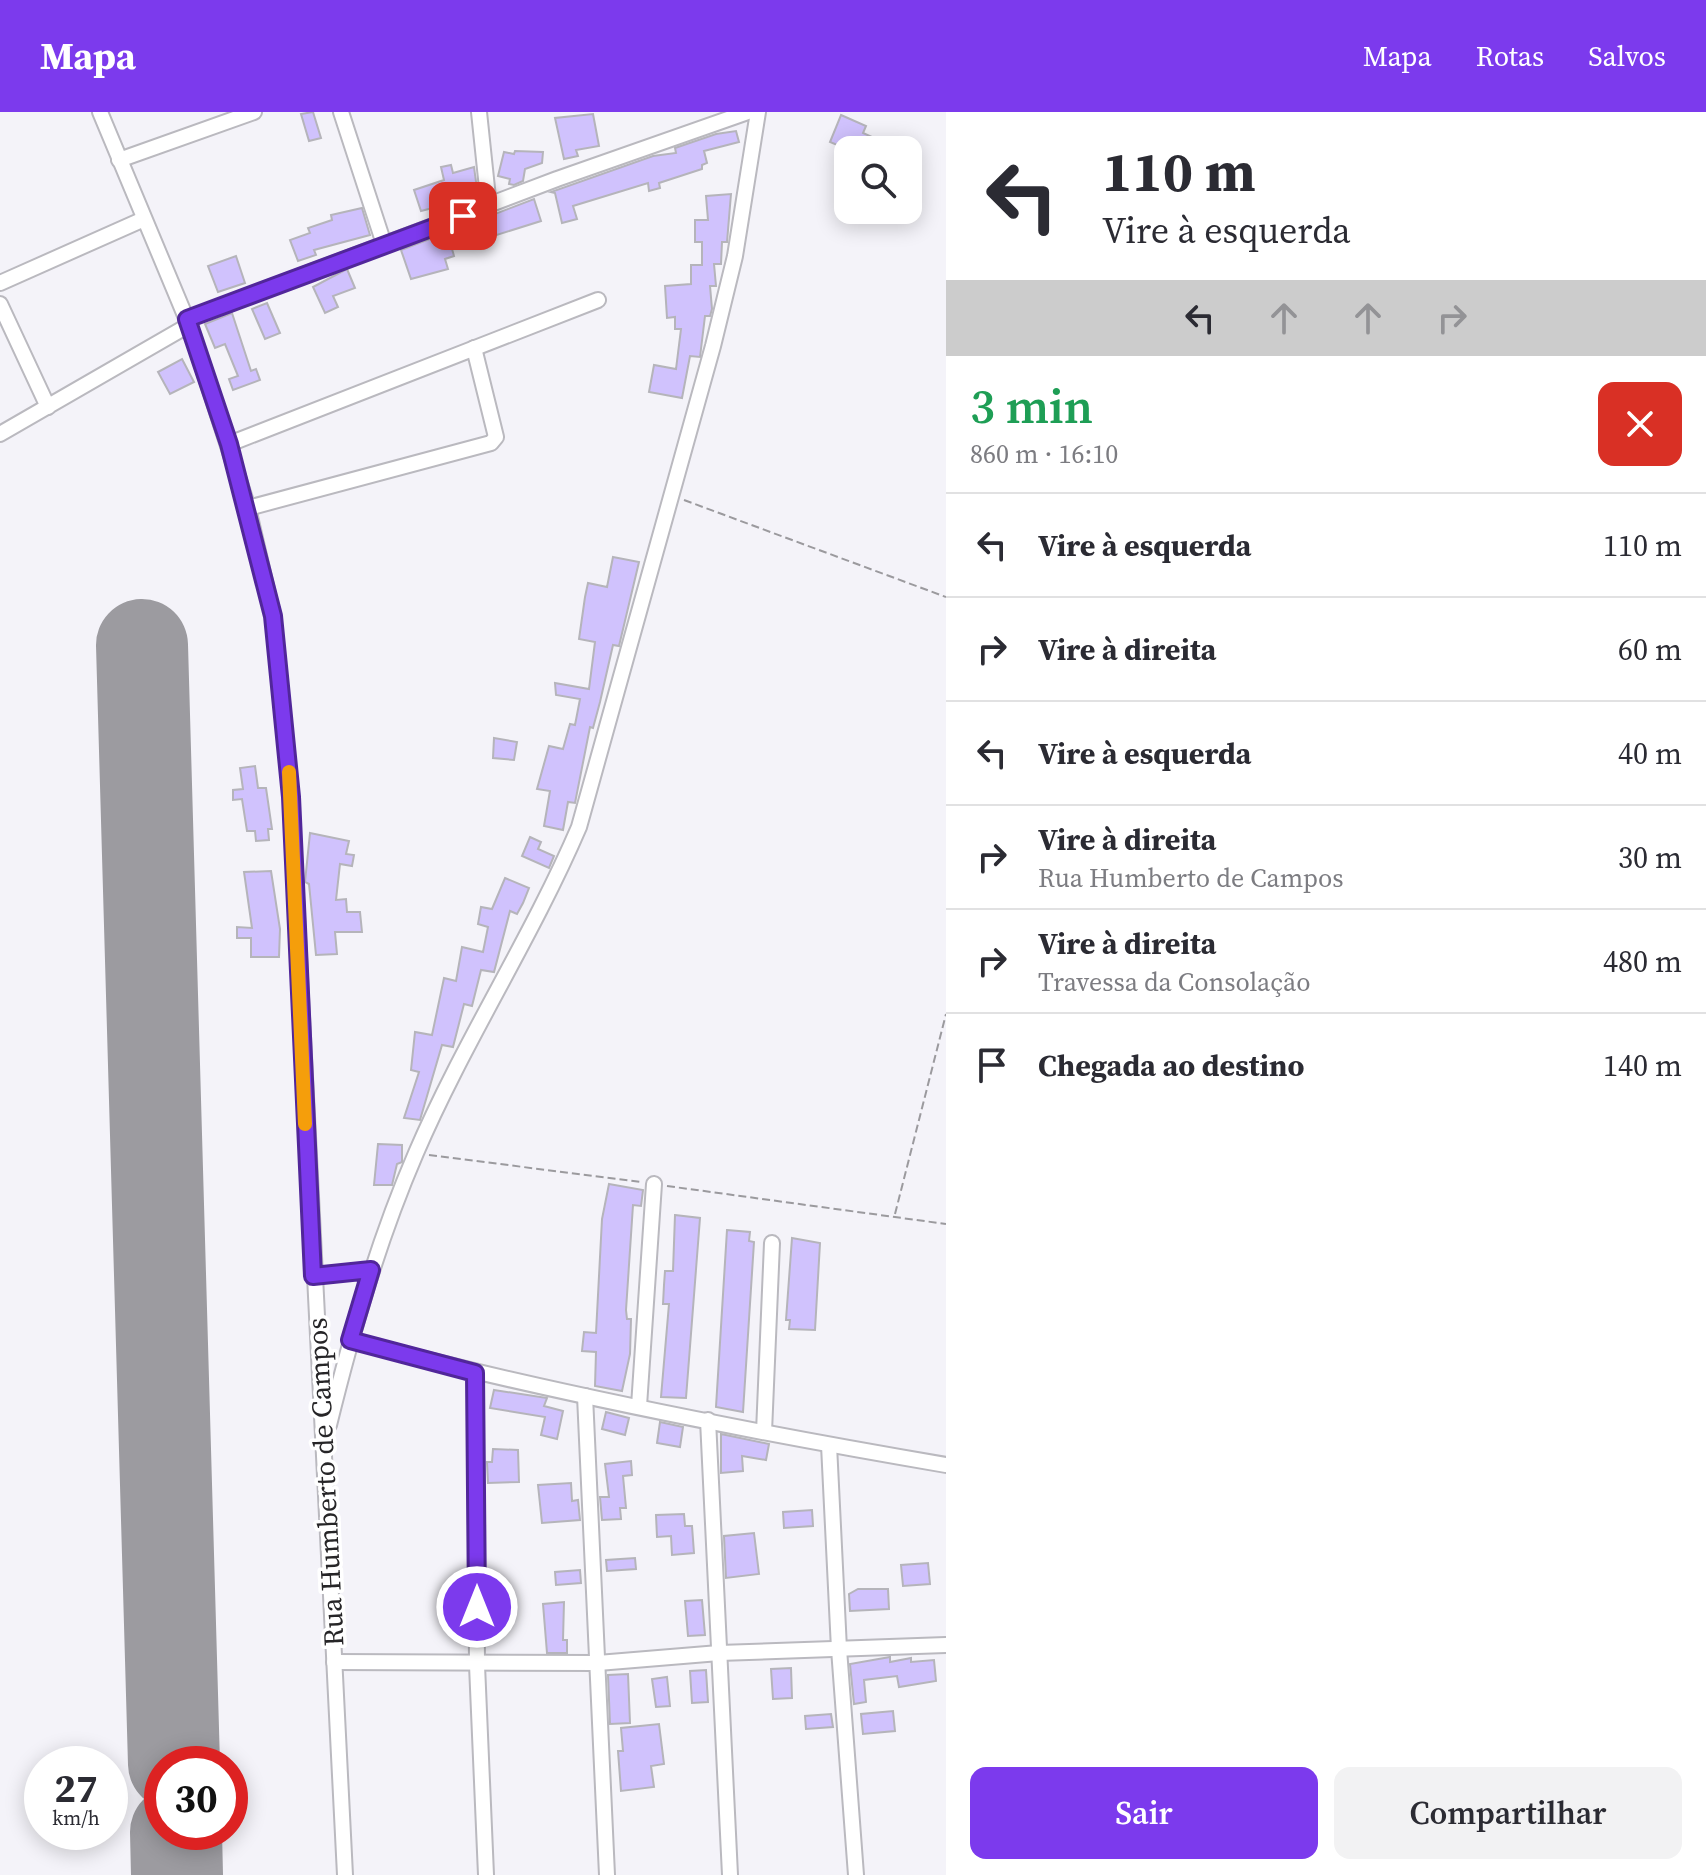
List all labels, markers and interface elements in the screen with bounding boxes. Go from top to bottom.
text: Mapa [40,30,136,82]
text: Mapa [1363,37,1432,75]
text: Rotas [1476,37,1544,75]
text: Salvos [1588,37,1666,75]
text: 110 m [1102,133,1256,210]
map controls [834,136,922,224]
button: search [834,136,922,224]
icon: left [970,144,1074,248]
pin [429,182,497,250]
icon: arrive [441,194,485,238]
text: Vire à esquerda [1102,206,1351,255]
icon: left [1178,296,1222,340]
icon: ahead [1262,296,1306,340]
icon: ahead [1346,296,1390,340]
icon: right [1430,296,1474,340]
text: 3 min [970,373,1093,439]
button: close [1598,382,1682,466]
text: 860 m · 16:10 [970,436,1118,472]
icon: left [970,523,1014,567]
text: Vire à esquerda [1038,525,1251,566]
text: 110 m [1603,525,1682,566]
icon: right [970,627,1014,671]
text: Vire à direita [1038,629,1217,670]
text: 60 m [1618,629,1682,670]
icon: left [970,731,1014,775]
text: Vire à esquerda [1038,733,1251,774]
text: 40 m [1618,733,1682,774]
text: Vire à direita [1038,819,1217,860]
icon: right [970,835,1014,879]
text: 30 m [1618,837,1682,878]
text: Rua Humberto de Campos [1038,860,1343,896]
text: Vire à direita [1038,923,1217,964]
icon: right [970,939,1014,983]
text: 480 m [1603,941,1682,982]
text: Travessa da Consolação [1038,964,1311,1000]
icon: arrive [970,1043,1014,1087]
text: Chegada ao destino [1038,1045,1304,1086]
text: 140 m [1603,1045,1682,1086]
street label: Rua Humberto de Campos [297,1317,353,1647]
position arrow [435,1565,519,1649]
speed limit sign: 30 [144,1746,248,1850]
text: 27 [54,1761,98,1815]
button: Sair [970,1767,1318,1859]
button: Compartilhar [1334,1767,1682,1859]
text: km/h [52,1804,100,1832]

